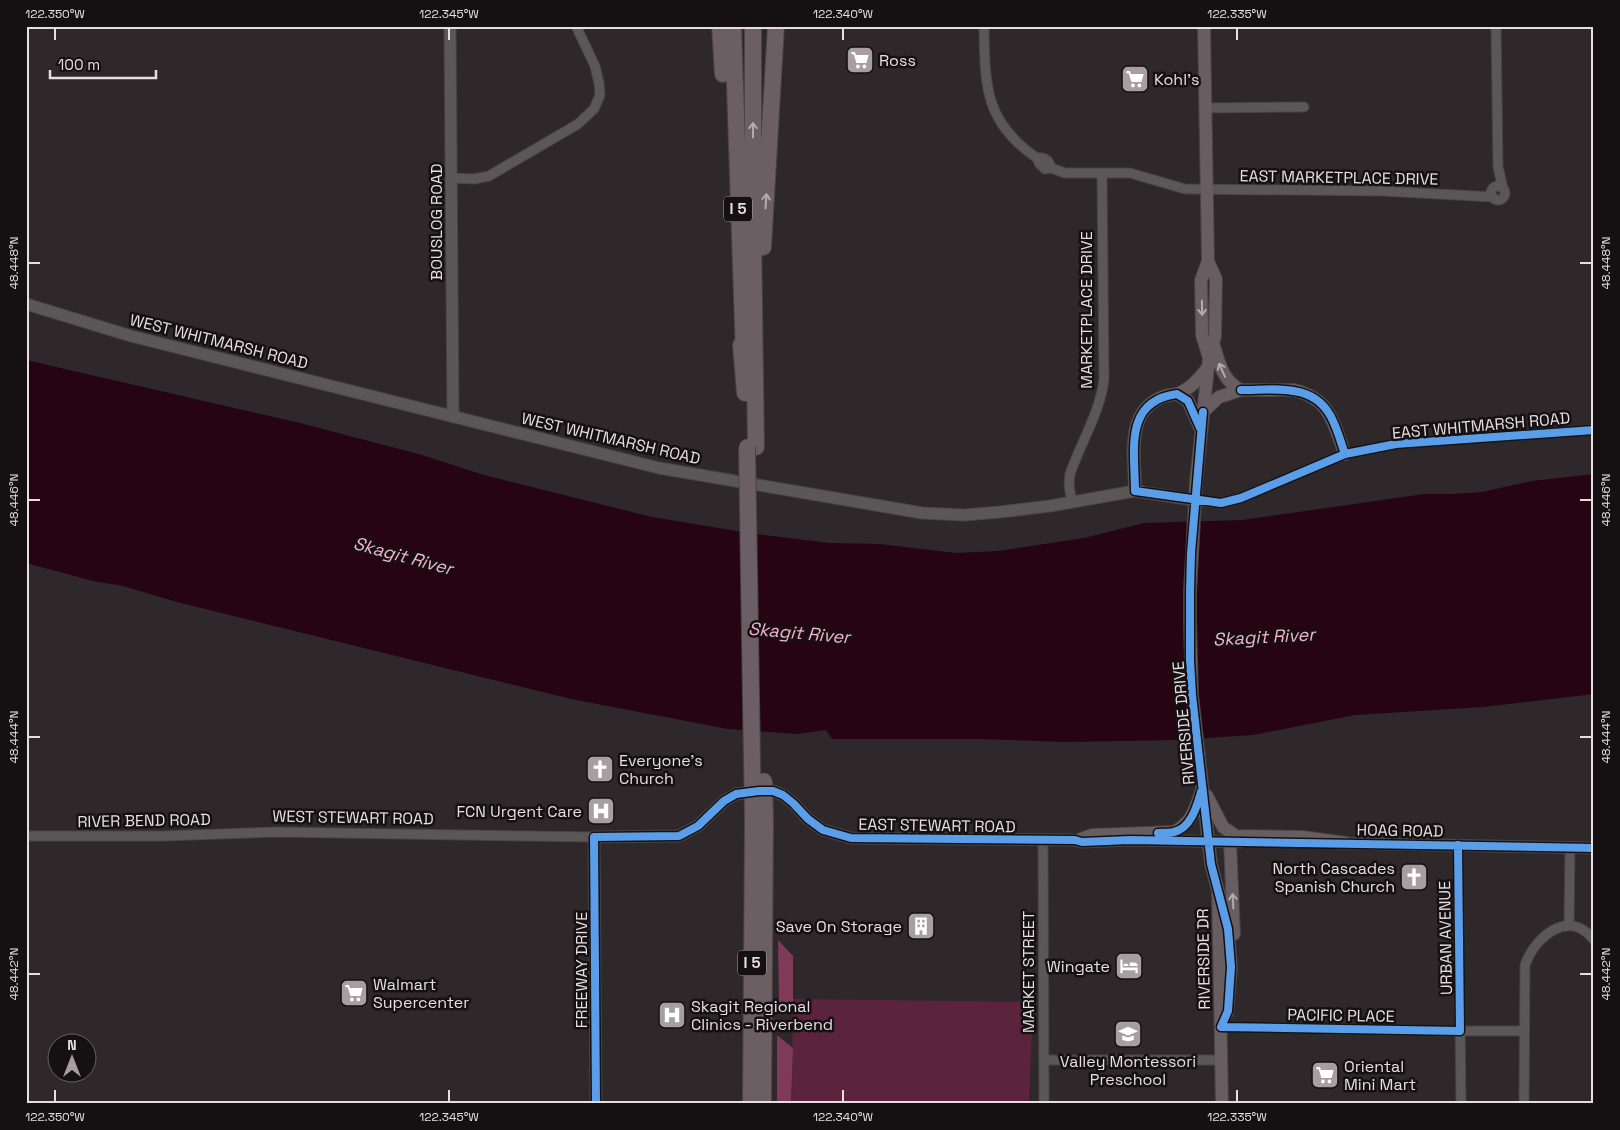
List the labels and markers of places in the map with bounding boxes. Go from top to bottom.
supermarket icon: Ross [845,45,875,75]
place label: Ross [879,50,916,71]
supermarket icon: Kohl's [1120,64,1150,94]
place label: Kohl's [1154,69,1199,90]
place label: Everyone's Church [619,750,703,789]
church icon: Everyone's Church [585,754,615,784]
hospital icon: FCN Urgent Care [586,796,616,826]
place label: FCN Urgent Care [457,801,582,822]
place label: North Cascades Spanish Church [1273,858,1395,897]
church icon: North Cascades Spanish Church [1399,862,1429,892]
building icon: Save On Storage [906,911,936,941]
place label: Save On Storage [776,916,902,937]
hotel icon: Wingate [1114,951,1144,981]
place label: Wingate [1047,956,1110,977]
place label: Walmart Supercenter [373,974,469,1013]
supermarket icon: Walmart Supercenter [339,978,369,1008]
place label: Skagit Regional Clinics - Riverbend [691,996,833,1035]
hospital icon: Skagit Regional Clinics - Riverbend [657,1000,687,1030]
school or university icon: Valley Montessori Preschool [1113,1019,1143,1049]
place label: Valley Montessori Preschool [1060,1051,1196,1090]
place label: Oriental Mini Mart [1344,1056,1416,1095]
supermarket icon: Oriental Mini Mart [1310,1060,1340,1090]

